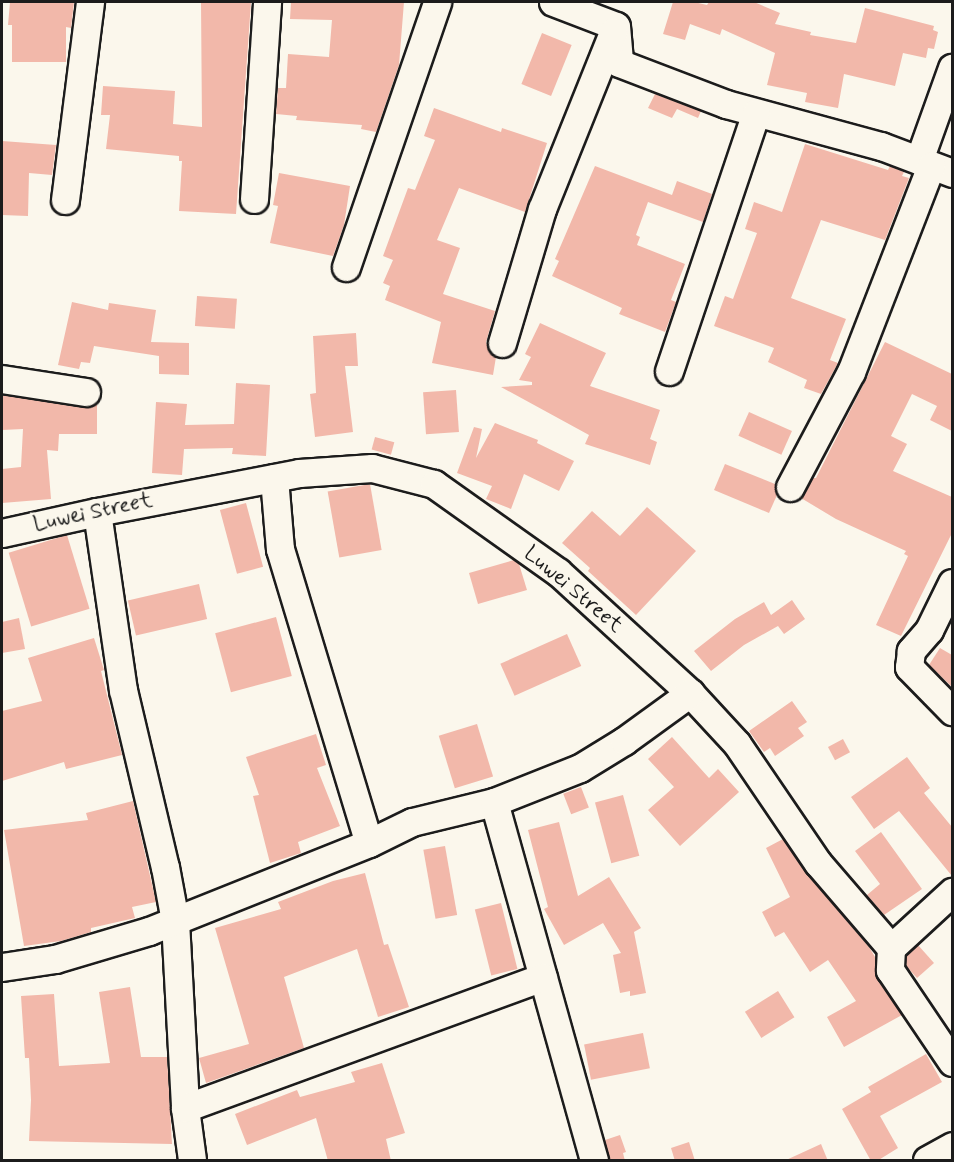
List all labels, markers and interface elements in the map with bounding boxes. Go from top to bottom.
street label: Luwei Street [31,487,155,539]
street label: Luwei Street [518,541,628,639]

